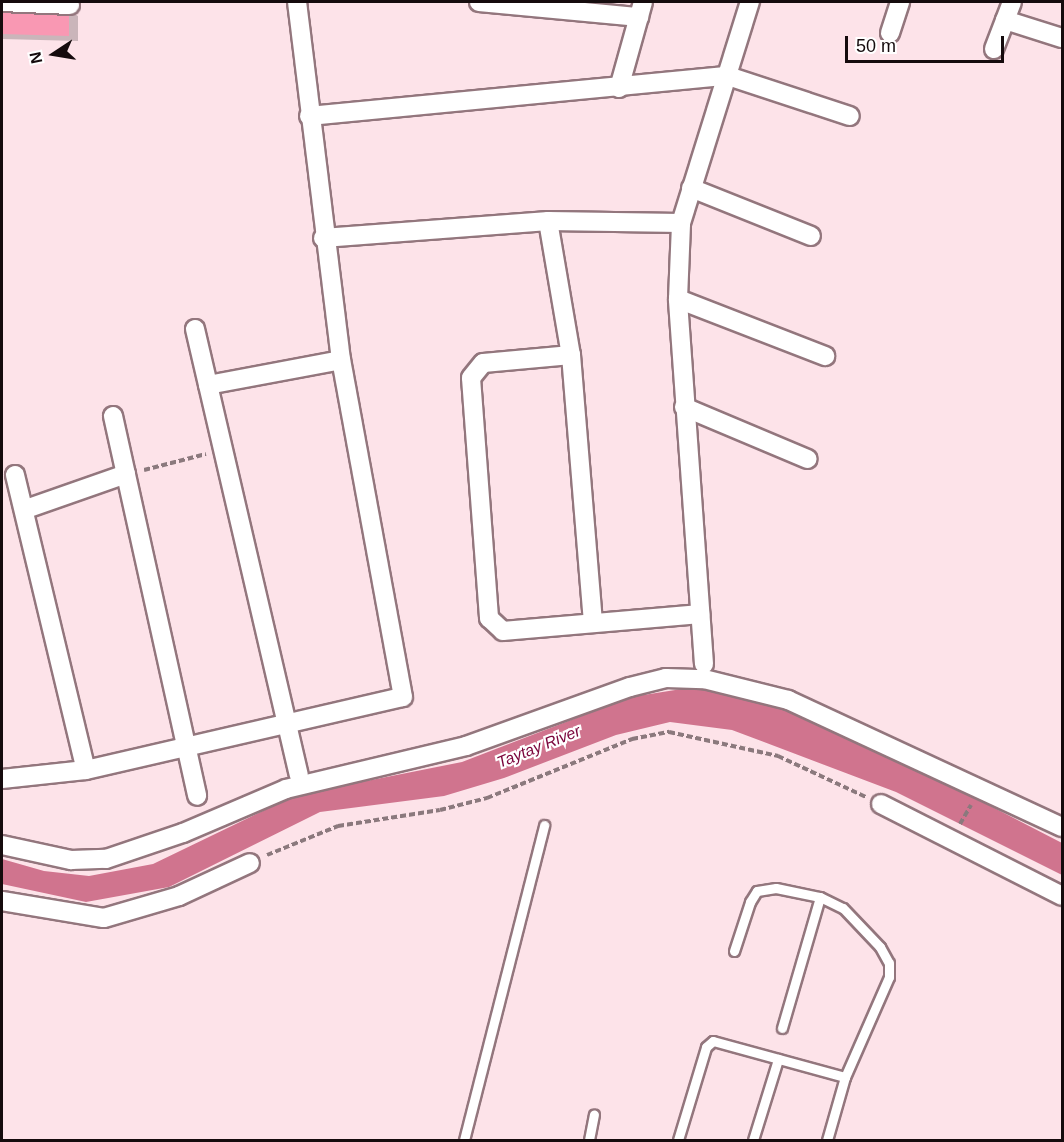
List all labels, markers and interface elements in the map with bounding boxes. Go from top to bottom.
north arrow [24,24,84,84]
scale bar [848,24,1007,62]
text: 50 m [856,36,896,56]
text: N [26,50,45,65]
water label: Taytay River [494,722,584,772]

